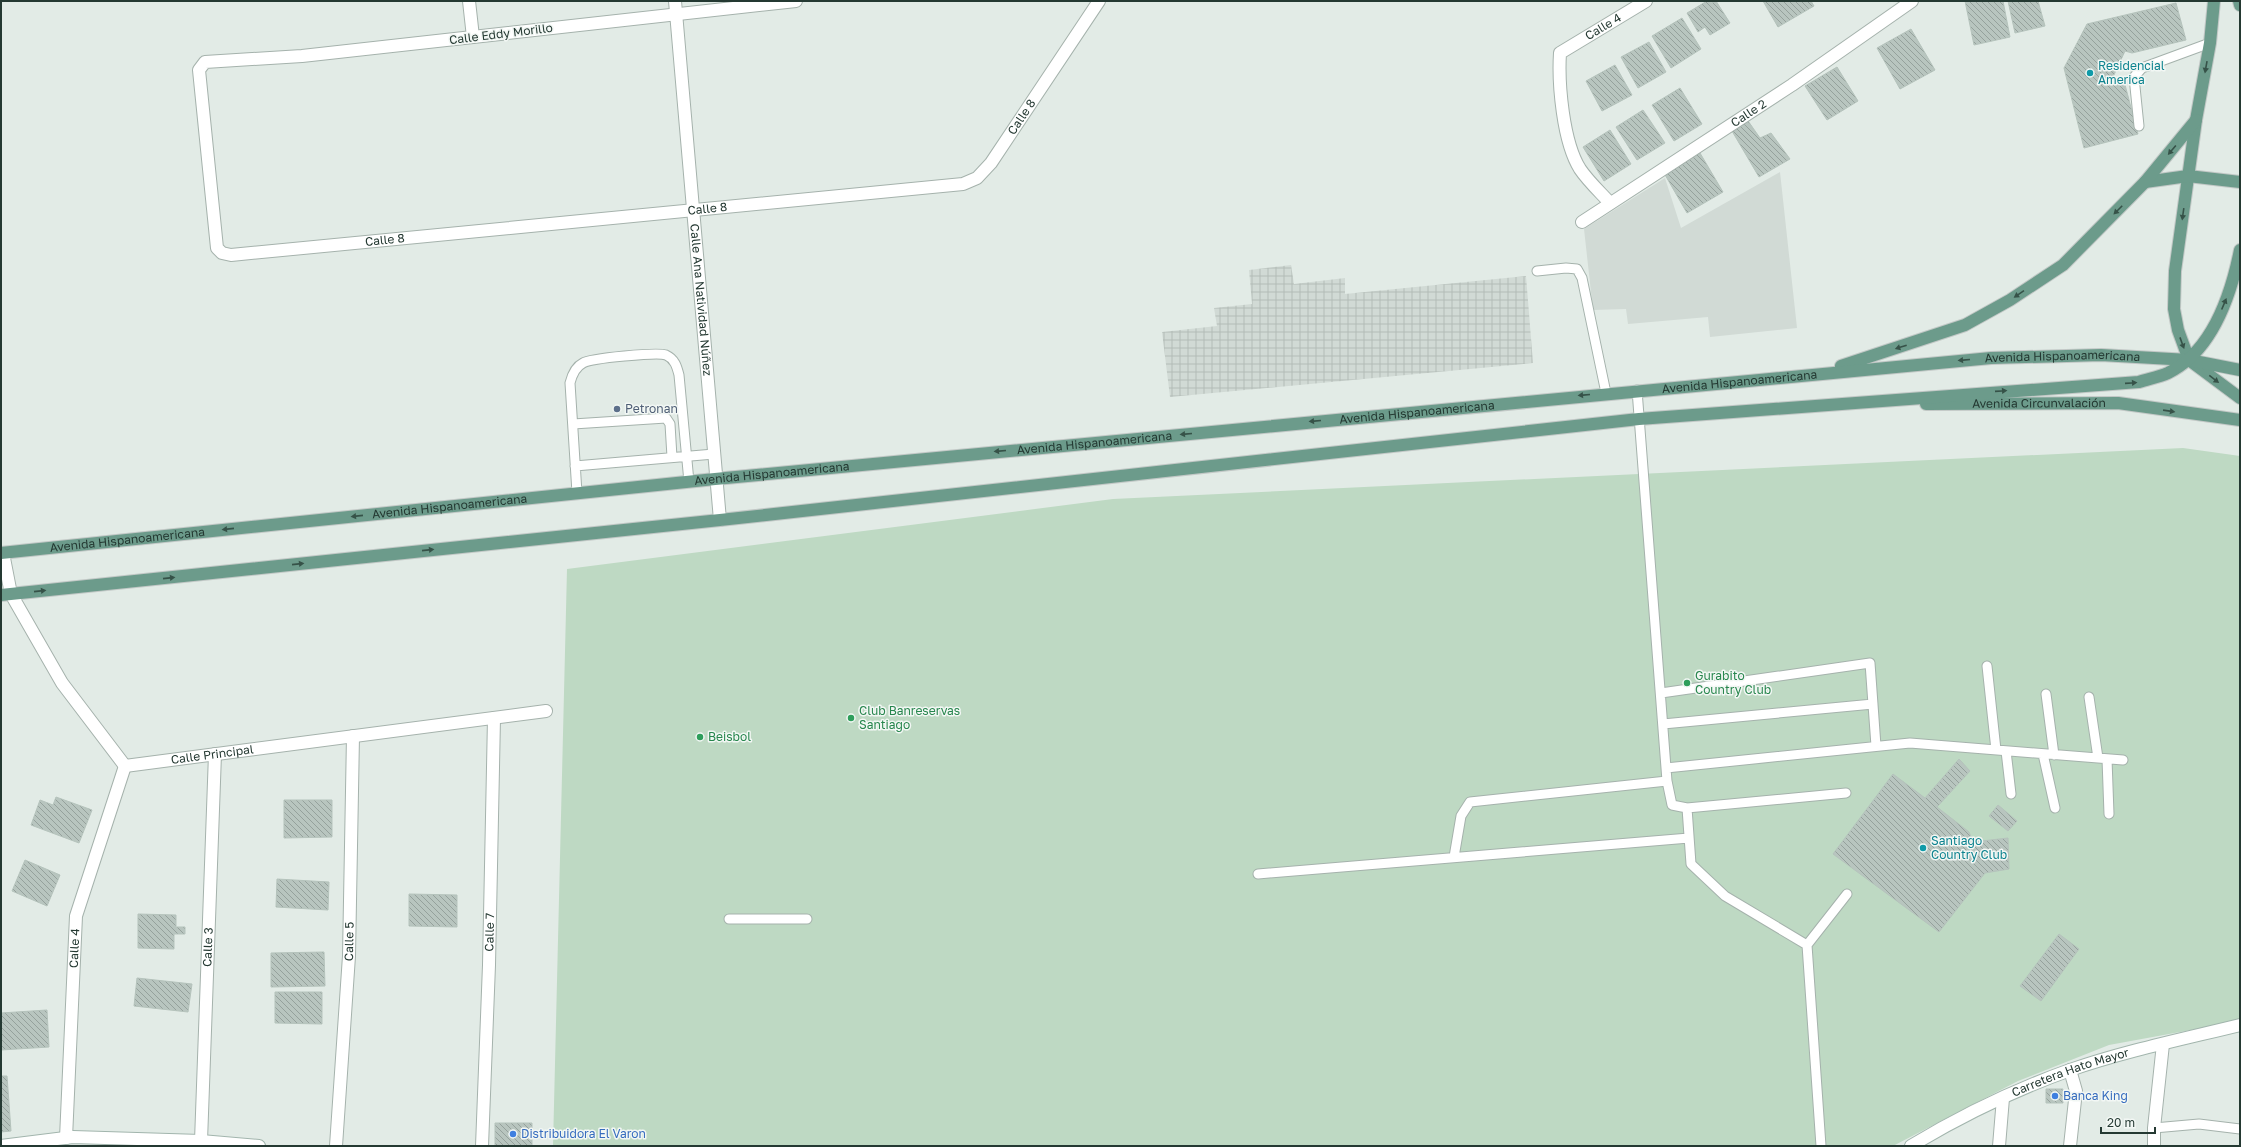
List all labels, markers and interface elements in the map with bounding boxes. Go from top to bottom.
street label: Calle 4 [1582,10,1624,43]
street label: Calle Eddy Morillo [448,20,554,47]
place label: Residencial America [2098,58,2165,87]
one-way arrow [2203,61,2209,74]
marker: Residencial America [2085,68,2095,78]
street label: Calle 8 [1004,96,1039,137]
street label: Calle 2 [1728,96,1769,130]
one-way arrow [2167,145,2176,156]
street label: Calle 8 [687,199,728,218]
one-way arrow [2113,205,2122,215]
one-way arrow [2180,208,2186,220]
street label: Calle Ana Natividad Núñez [687,223,715,377]
street label: Calle 8 [364,230,405,249]
one-way arrow [2014,290,2025,298]
one-way arrow [2221,298,2227,309]
one-way arrow [2180,337,2186,349]
one-way arrow [1895,344,1907,350]
street label: Avenida Hispanoamericana [1984,347,2141,366]
one-way arrow [1958,357,1970,364]
street label: Avenida Hispanoamericana [1661,367,1818,396]
one-way arrow [2208,375,2219,384]
one-way arrow [2125,379,2137,386]
one-way arrow [1995,388,2007,395]
one-way arrow [1578,392,1590,399]
street label: Avenida Circunvalación [1972,395,2106,411]
street label: Avenida Hispanoamericana [1339,397,1495,427]
place label: Petronan [625,401,678,416]
marker: Petronan [612,404,622,414]
one-way arrow [2163,408,2175,414]
one-way arrow [1309,418,1321,425]
street label: Avenida Hispanoamericana [1016,428,1173,457]
one-way arrow [1180,430,1192,437]
one-way arrow [994,448,1007,455]
street label: Avenida Hispanoamericana [694,458,850,488]
street label: Avenida Hispanoamericana [371,491,528,522]
one-way arrow [351,512,363,519]
street label: Avenida Hispanoamericana [49,524,206,555]
one-way arrow [222,526,234,533]
one-way arrow [422,547,434,554]
one-way arrow [292,561,304,567]
one-way arrow [163,574,175,581]
one-way arrow [34,588,46,594]
place label: Gurabito Country Club [1695,668,1771,697]
marker: Gurabito Country Club [1682,678,1692,688]
place label: Club Banreservas Santiago [859,703,960,732]
marker: Club Banreservas Santiago [846,713,856,723]
place label: Beisbol [708,729,751,744]
marker: Beisbol [695,732,705,742]
street label: Calle Principal [170,741,255,767]
place label: Santiago Country Club [1931,833,2007,862]
marker: Santiago Country Club [1918,843,1928,853]
street label: Calle 7 [481,913,497,952]
street label: Calle 5 [341,922,357,962]
street label: Calle 3 [199,927,216,967]
street label: Calle 4 [66,928,82,968]
street label: Carretera Hato Mayor [2009,1044,2131,1100]
place label: Banca King [2063,1088,2128,1103]
marker: Banca King [2050,1091,2060,1101]
scale bar [2101,1109,2155,1135]
text: 20 m [2107,1115,2135,1130]
place label: Distribuidora El Varon [521,1126,646,1141]
marker: Distribuidora El Varon [508,1129,518,1139]

